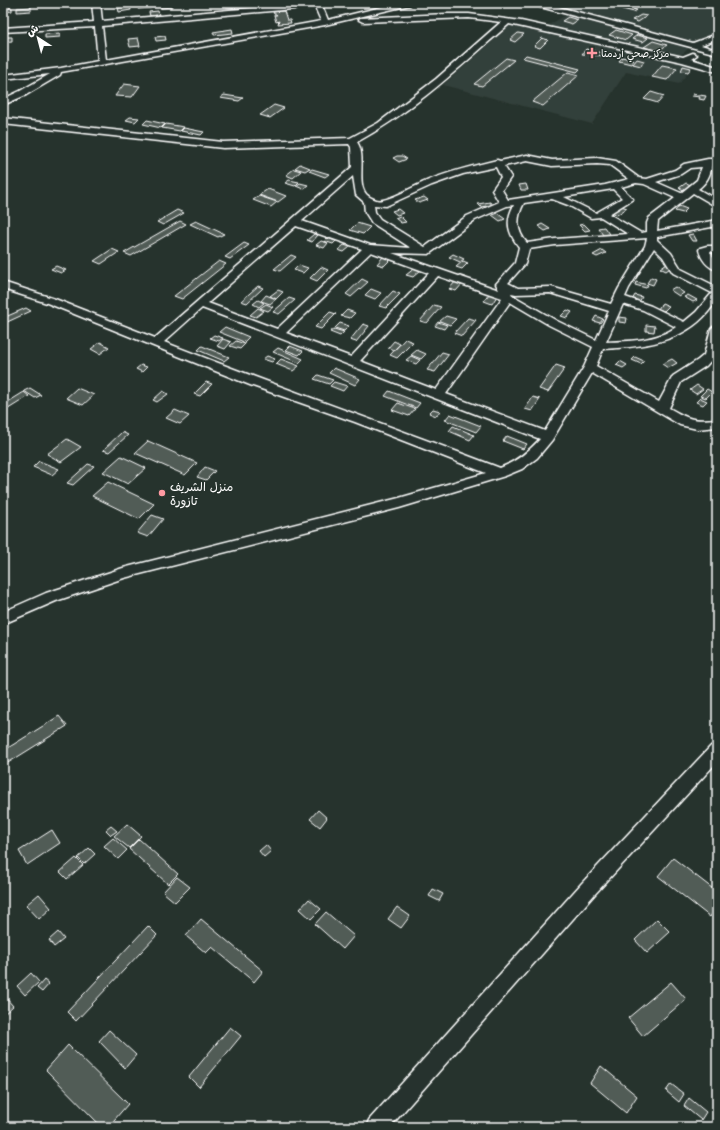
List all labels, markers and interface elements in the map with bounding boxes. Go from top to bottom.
north arrow [18,18,58,58]
text: ش [23,20,41,39]
place label: مركز صحي أردمتا [601,46,669,63]
marker: مركز صحي أردمتا [586,47,598,59]
place label: منزل الشريف تازورة [170,478,233,509]
marker: منزل الشريف تازورة [157,488,167,498]

